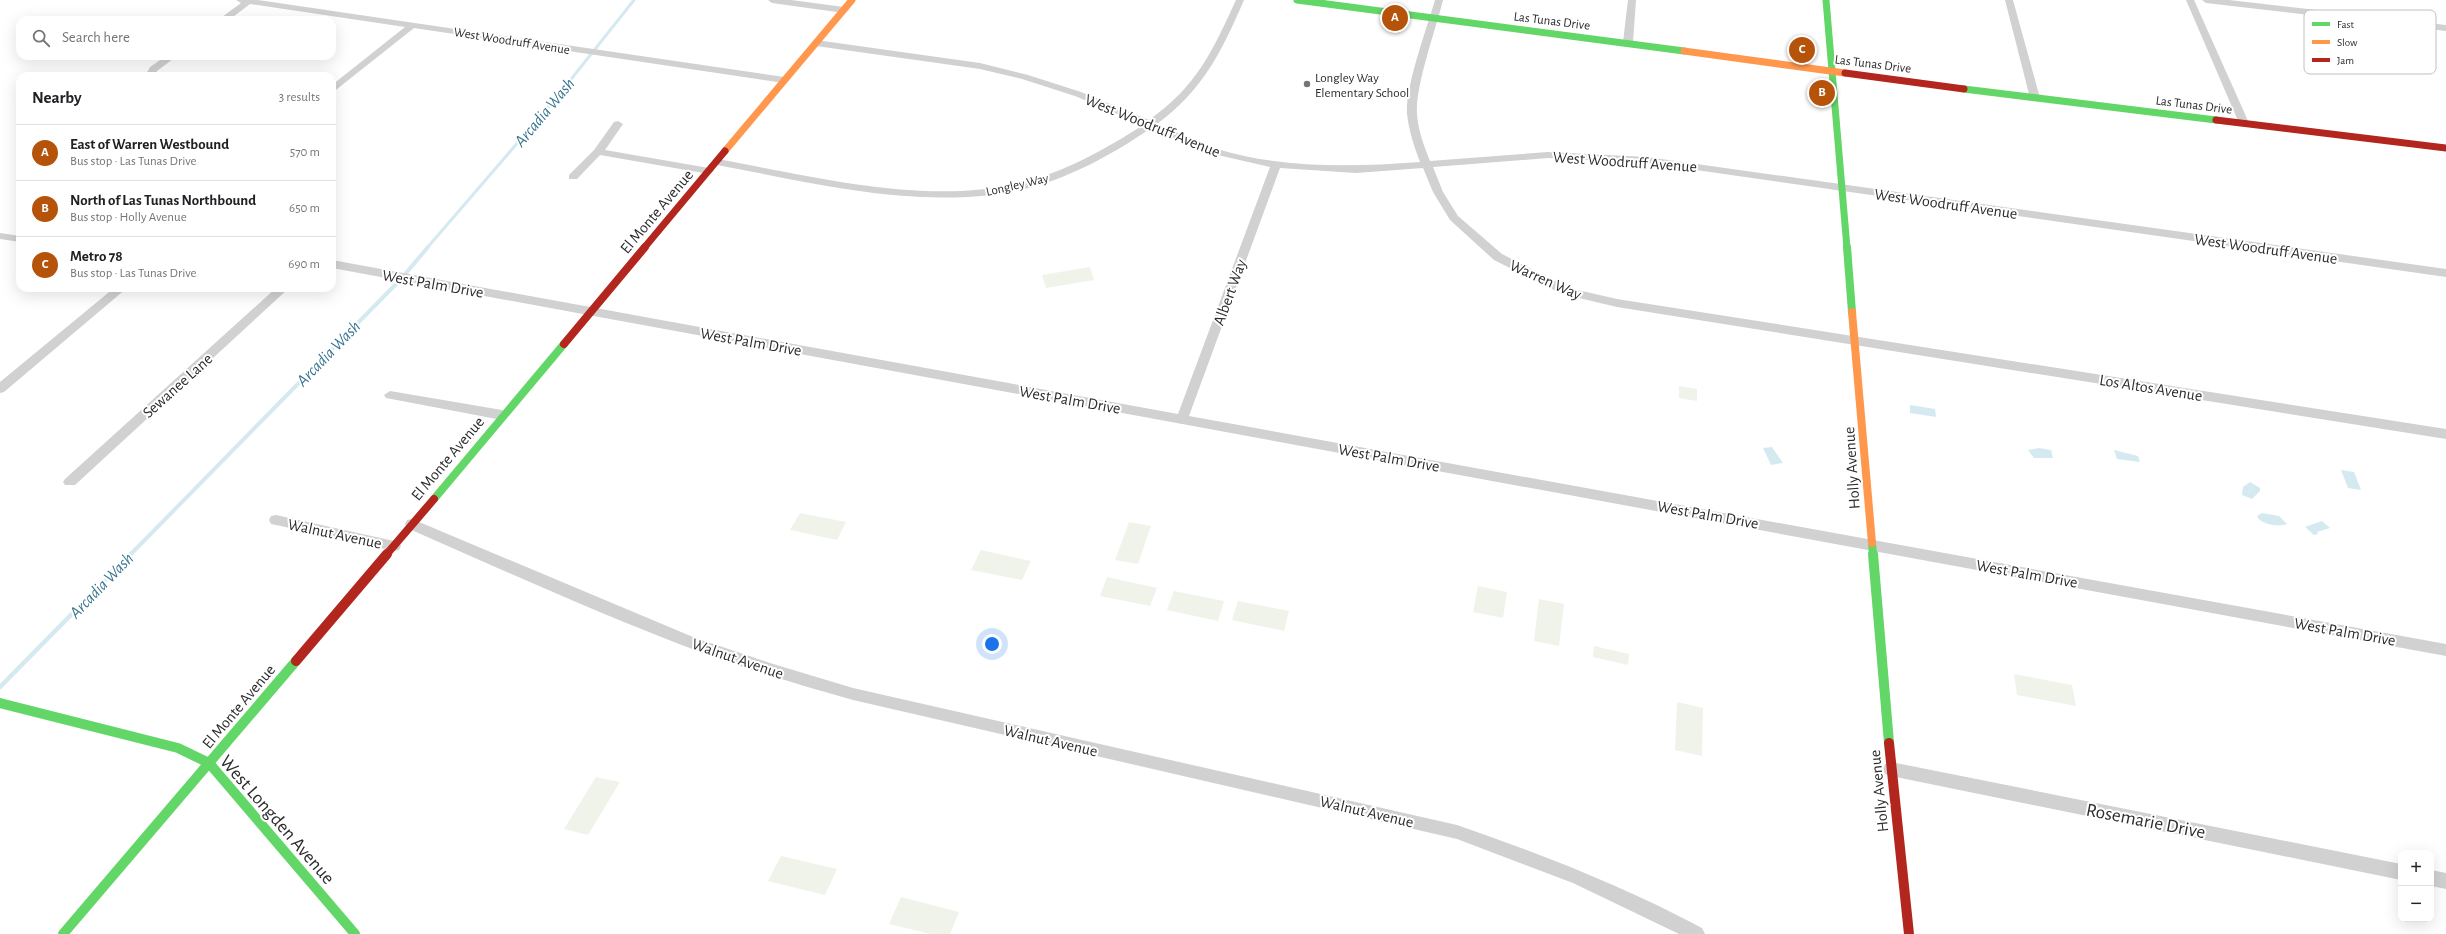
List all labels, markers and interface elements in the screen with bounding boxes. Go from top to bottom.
pin: A [1382,3,1408,33]
street label: Las Tunas Drive [1513,10,1591,33]
legend [2304,10,2436,74]
search box [16,16,336,60]
text: Fast [2337,19,2355,30]
street label: West Woodruff Avenue [453,26,571,57]
icon: search [30,27,52,49]
text: Search here [62,30,130,45]
pin: C [1789,35,1815,65]
text: Slow [2337,37,2358,48]
street label: Las Tunas Drive [1834,53,1912,76]
text: Jam [2337,55,2354,66]
place label: Longley Way Elementary School [1315,72,1409,100]
water label: Arcadia Wash [510,75,578,151]
pin: B [1809,78,1835,108]
marker: Longley Way Elementary School [1302,79,1312,89]
text: Nearby [32,89,82,106]
text: 3 results [279,91,320,104]
street label: West Woodruff Avenue [1083,91,1223,160]
street label: Las Tunas Drive [2155,94,2233,117]
text: East of Warren Westbound [70,137,229,152]
text: A [41,146,49,159]
text: 570 m [290,146,320,159]
street label: West Woodruff Avenue [1552,149,1697,175]
text: Bus stop · Las Tunas Drive [70,155,197,168]
street label: El Monte Avenue [617,167,696,257]
street label: Longley Way [985,172,1050,199]
street label: West Woodruff Avenue [1873,186,2018,222]
text: North of Las Tunas Northbound [70,193,256,208]
text: B [41,202,49,215]
text: 650 m [289,202,320,215]
text: Bus stop · Holly Avenue [70,211,187,224]
street label: West Woodruff Avenue [2193,231,2338,267]
text: Metro 78 [70,249,123,264]
street label: Albert Way [1211,257,1250,328]
street label: Warren Way [1507,257,1584,304]
text: C [42,258,48,271]
text: 690 m [288,258,320,271]
text: Bus stop · Las Tunas Drive [70,267,197,280]
street label: West Palm Drive [381,267,485,301]
water label: Arcadia Wash [293,317,363,390]
street label: West Palm Drive [699,325,803,359]
street label: Sewanee Lane [140,351,216,421]
street label: Los Altos Avenue [2098,372,2203,404]
street label: West Palm Drive [1018,383,1122,417]
street label: El Monte Avenue [408,414,487,504]
street label: Holly Avenue [1841,426,1864,510]
street label: West Palm Drive [1337,441,1441,475]
street label: West Palm Drive [1656,498,1760,532]
street label: Walnut Avenue [286,516,383,552]
water label: Arcadia Wash [66,549,136,622]
street label: West Palm Drive [1975,557,2079,591]
street label: West Palm Drive [2293,615,2397,649]
your location [982,634,1002,654]
street label: Walnut Avenue [690,636,785,682]
street label: El Monte Avenue [199,662,278,752]
street label: Walnut Avenue [1002,722,1099,760]
street label: Holly Avenue [1867,749,1892,833]
street label: West Longden Avenue [216,752,338,888]
street label: Walnut Avenue [1318,793,1415,831]
street label: Rosemarie Drive [2085,801,2207,842]
map controls [2398,850,2434,922]
button: + [2398,850,2434,886]
button: − [2398,886,2434,922]

